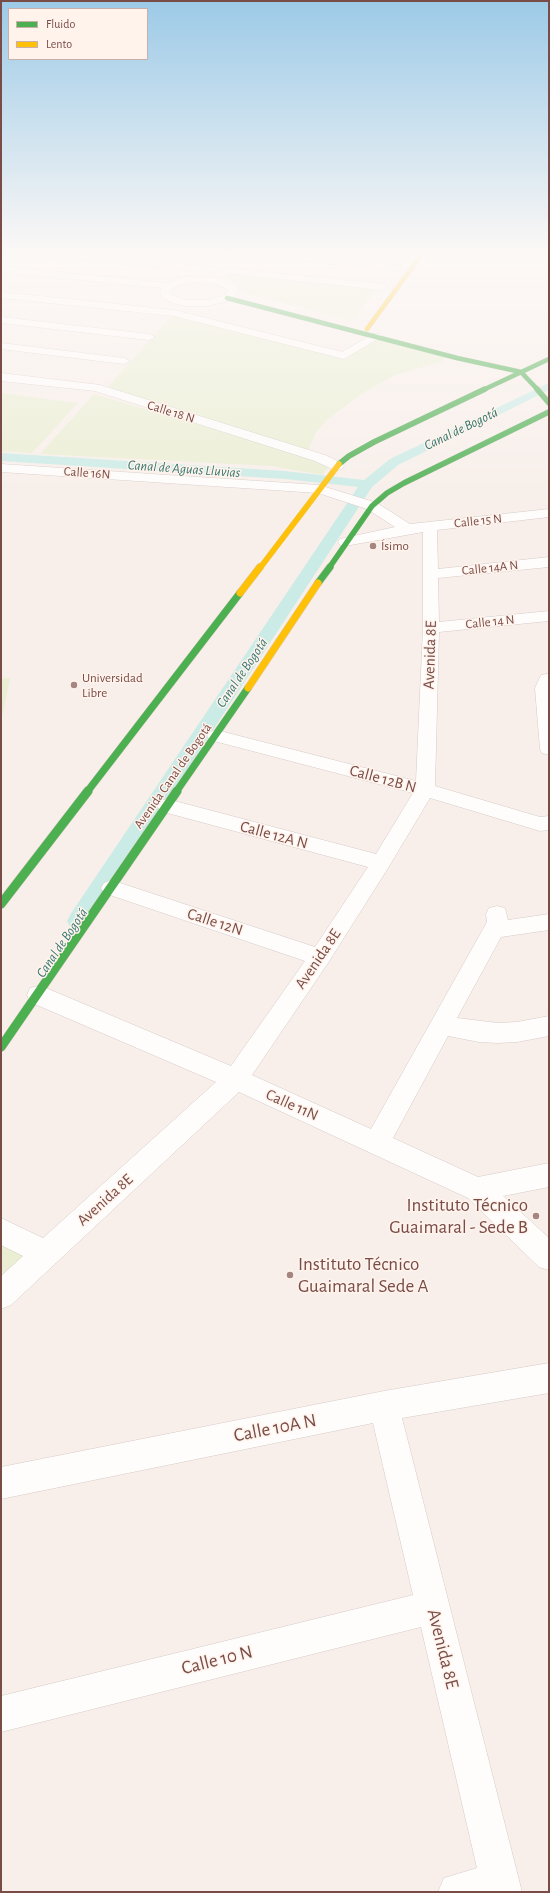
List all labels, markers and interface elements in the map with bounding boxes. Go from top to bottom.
legend [8,8,148,60]
text: Fluido [46,18,75,30]
text: Lento [46,38,72,50]
street label: Calle 18 N [145,397,197,427]
water label: Canal de Bogotá [421,404,501,454]
water label: Canal de Aguas Lluvias [127,457,241,481]
street label: Calle 16N [63,464,111,482]
street label: Calle 15 N [453,511,503,531]
place label: Ísimo [381,538,409,554]
marker: Ísimo [368,541,378,551]
street label: Calle 14A N [461,557,519,579]
street label: Calle 14 N [465,612,515,632]
street label: Avenida 8E [419,620,441,690]
water label: Canal de Bogotá [213,635,271,711]
place label: Universidad Libre [82,670,143,701]
marker: Universidad Libre [69,680,79,690]
street label: Avenida Canal de Bogotá [131,720,215,832]
street label: Calle 12B N [347,761,419,797]
street label: Calle 12A N [238,817,310,853]
street label: Calle 12N [185,904,245,940]
water label: Canal de Bogotá [33,905,91,981]
street label: Avenida 8E [291,925,345,993]
street label: Calle 11N [263,1085,321,1125]
street label: Avenida 8E [73,1170,137,1230]
place label: Instituto Técnico Guaimaral - Sede B [389,1194,528,1238]
marker: Instituto Técnico Guaimaral - Sede B [531,1211,541,1221]
place label: Instituto Técnico Guaimaral Sede A [298,1253,428,1297]
marker: Instituto Técnico Guaimaral Sede A [285,1270,295,1280]
street label: Calle 10A N [232,1409,318,1447]
street label: Avenida 8E [422,1607,464,1691]
street label: Calle 10 N [179,1640,255,1680]

